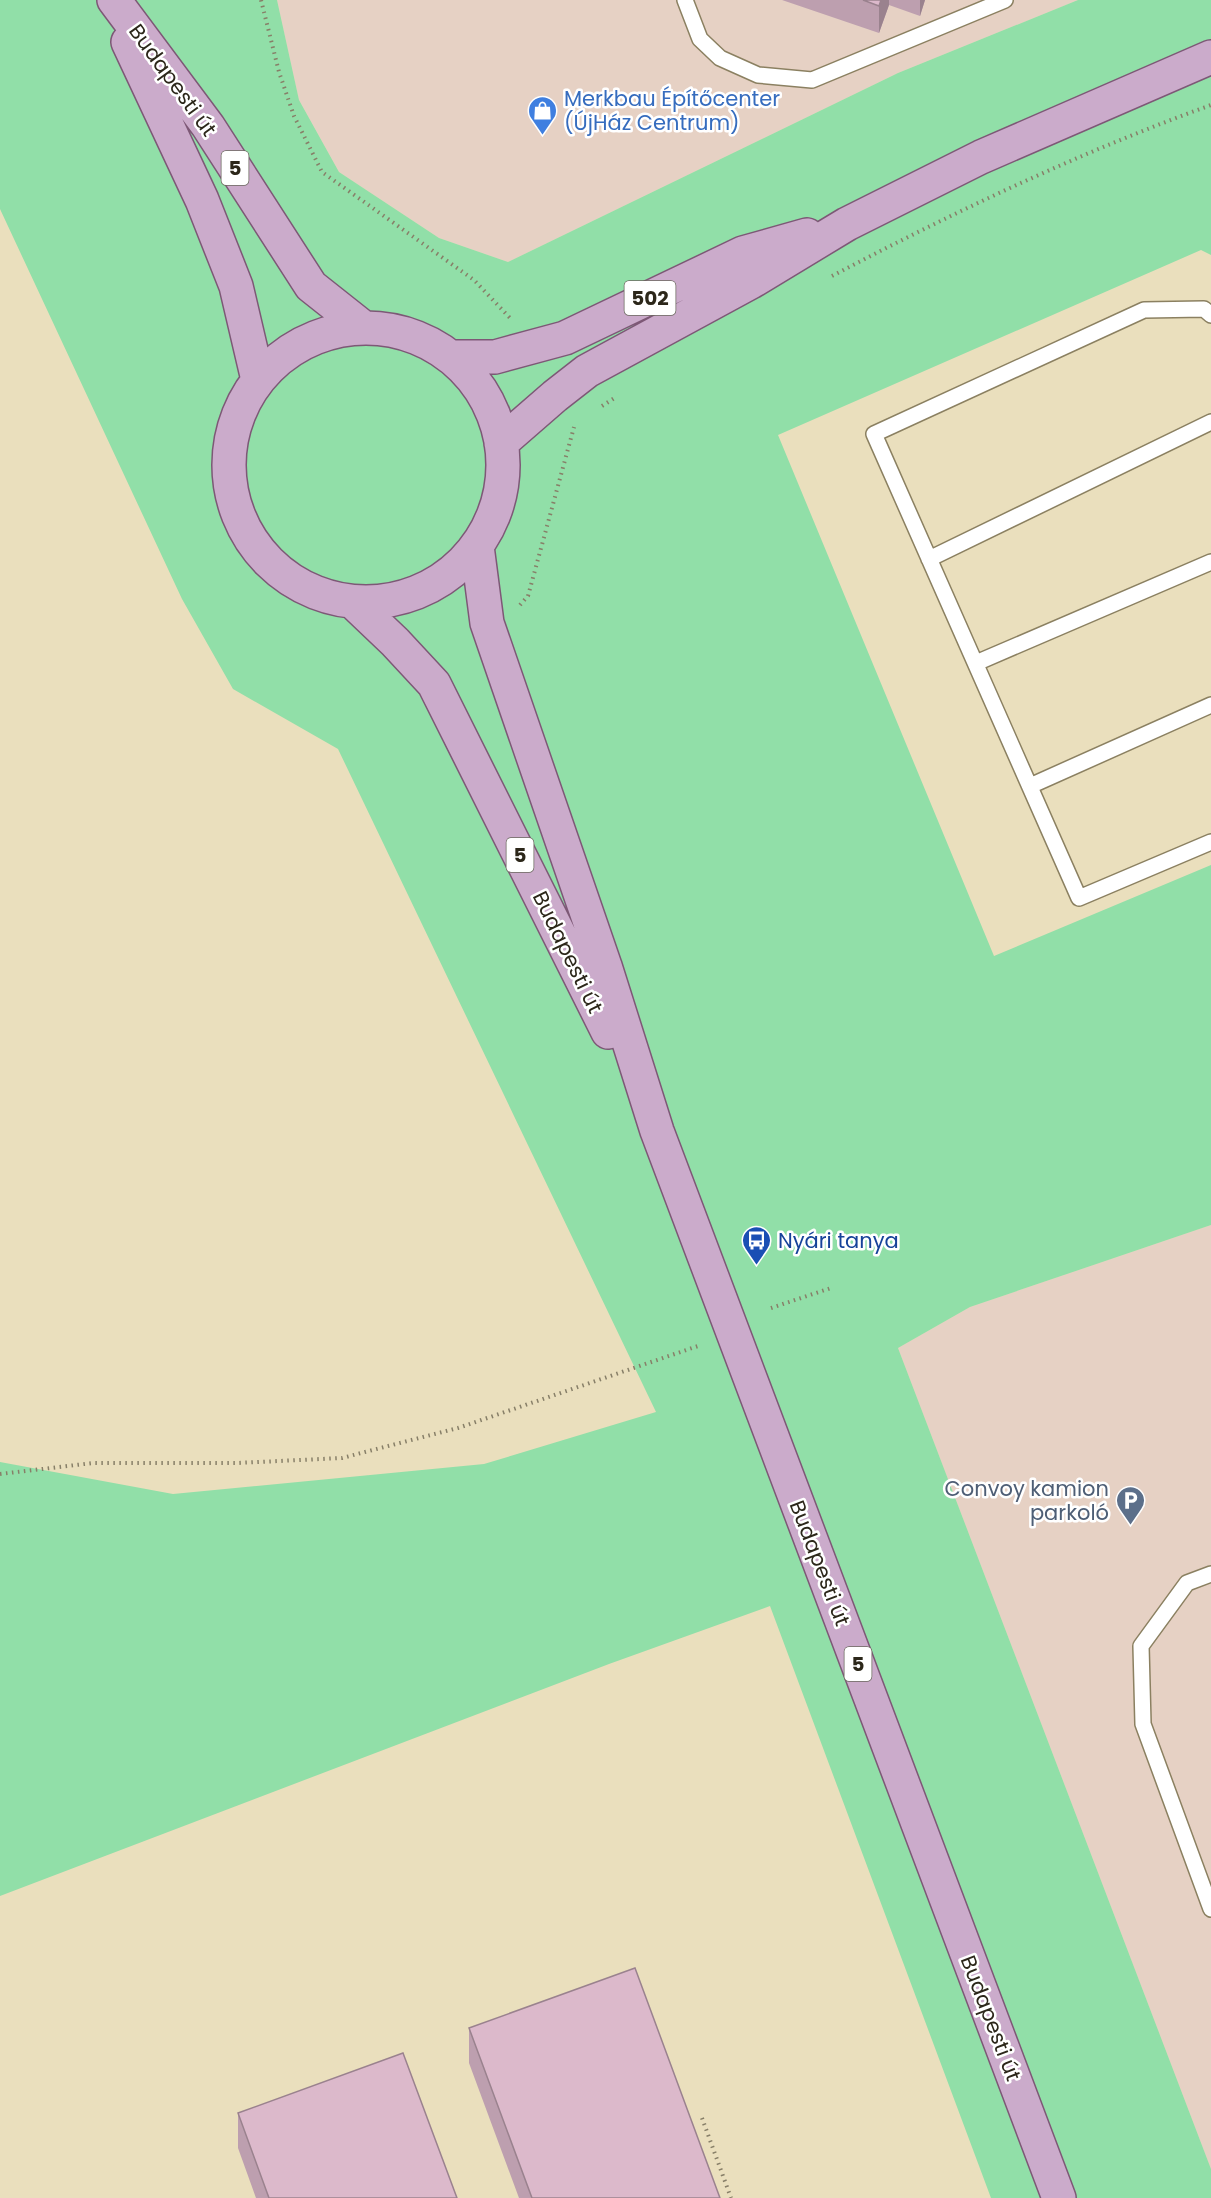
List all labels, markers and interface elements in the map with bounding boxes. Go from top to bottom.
street label: Budapesti út [122,18,224,142]
place label: Merkbau Építőcenter (ÚjHáz Centrum) [564,84,780,137]
shop icon: Merkbau Építőcenter (ÚjHáz Centrum) [527,94,559,136]
road number: 5 [222,151,248,185]
road number: 502 [624,281,676,315]
road number: 5 [506,838,534,872]
street label: Budapesti út [526,886,610,1018]
bus stop icon: Nyári tanya [741,1224,773,1266]
place label: Nyári tanya [778,1226,899,1255]
place label: Convoy kamion parkoló [945,1474,1109,1527]
parking icon: Convoy kamion parkoló [1114,1484,1146,1526]
street label: Budapesti út [783,1496,857,1630]
road number: 5 [844,1647,872,1681]
street label: Budapesti út [954,1951,1028,2085]

